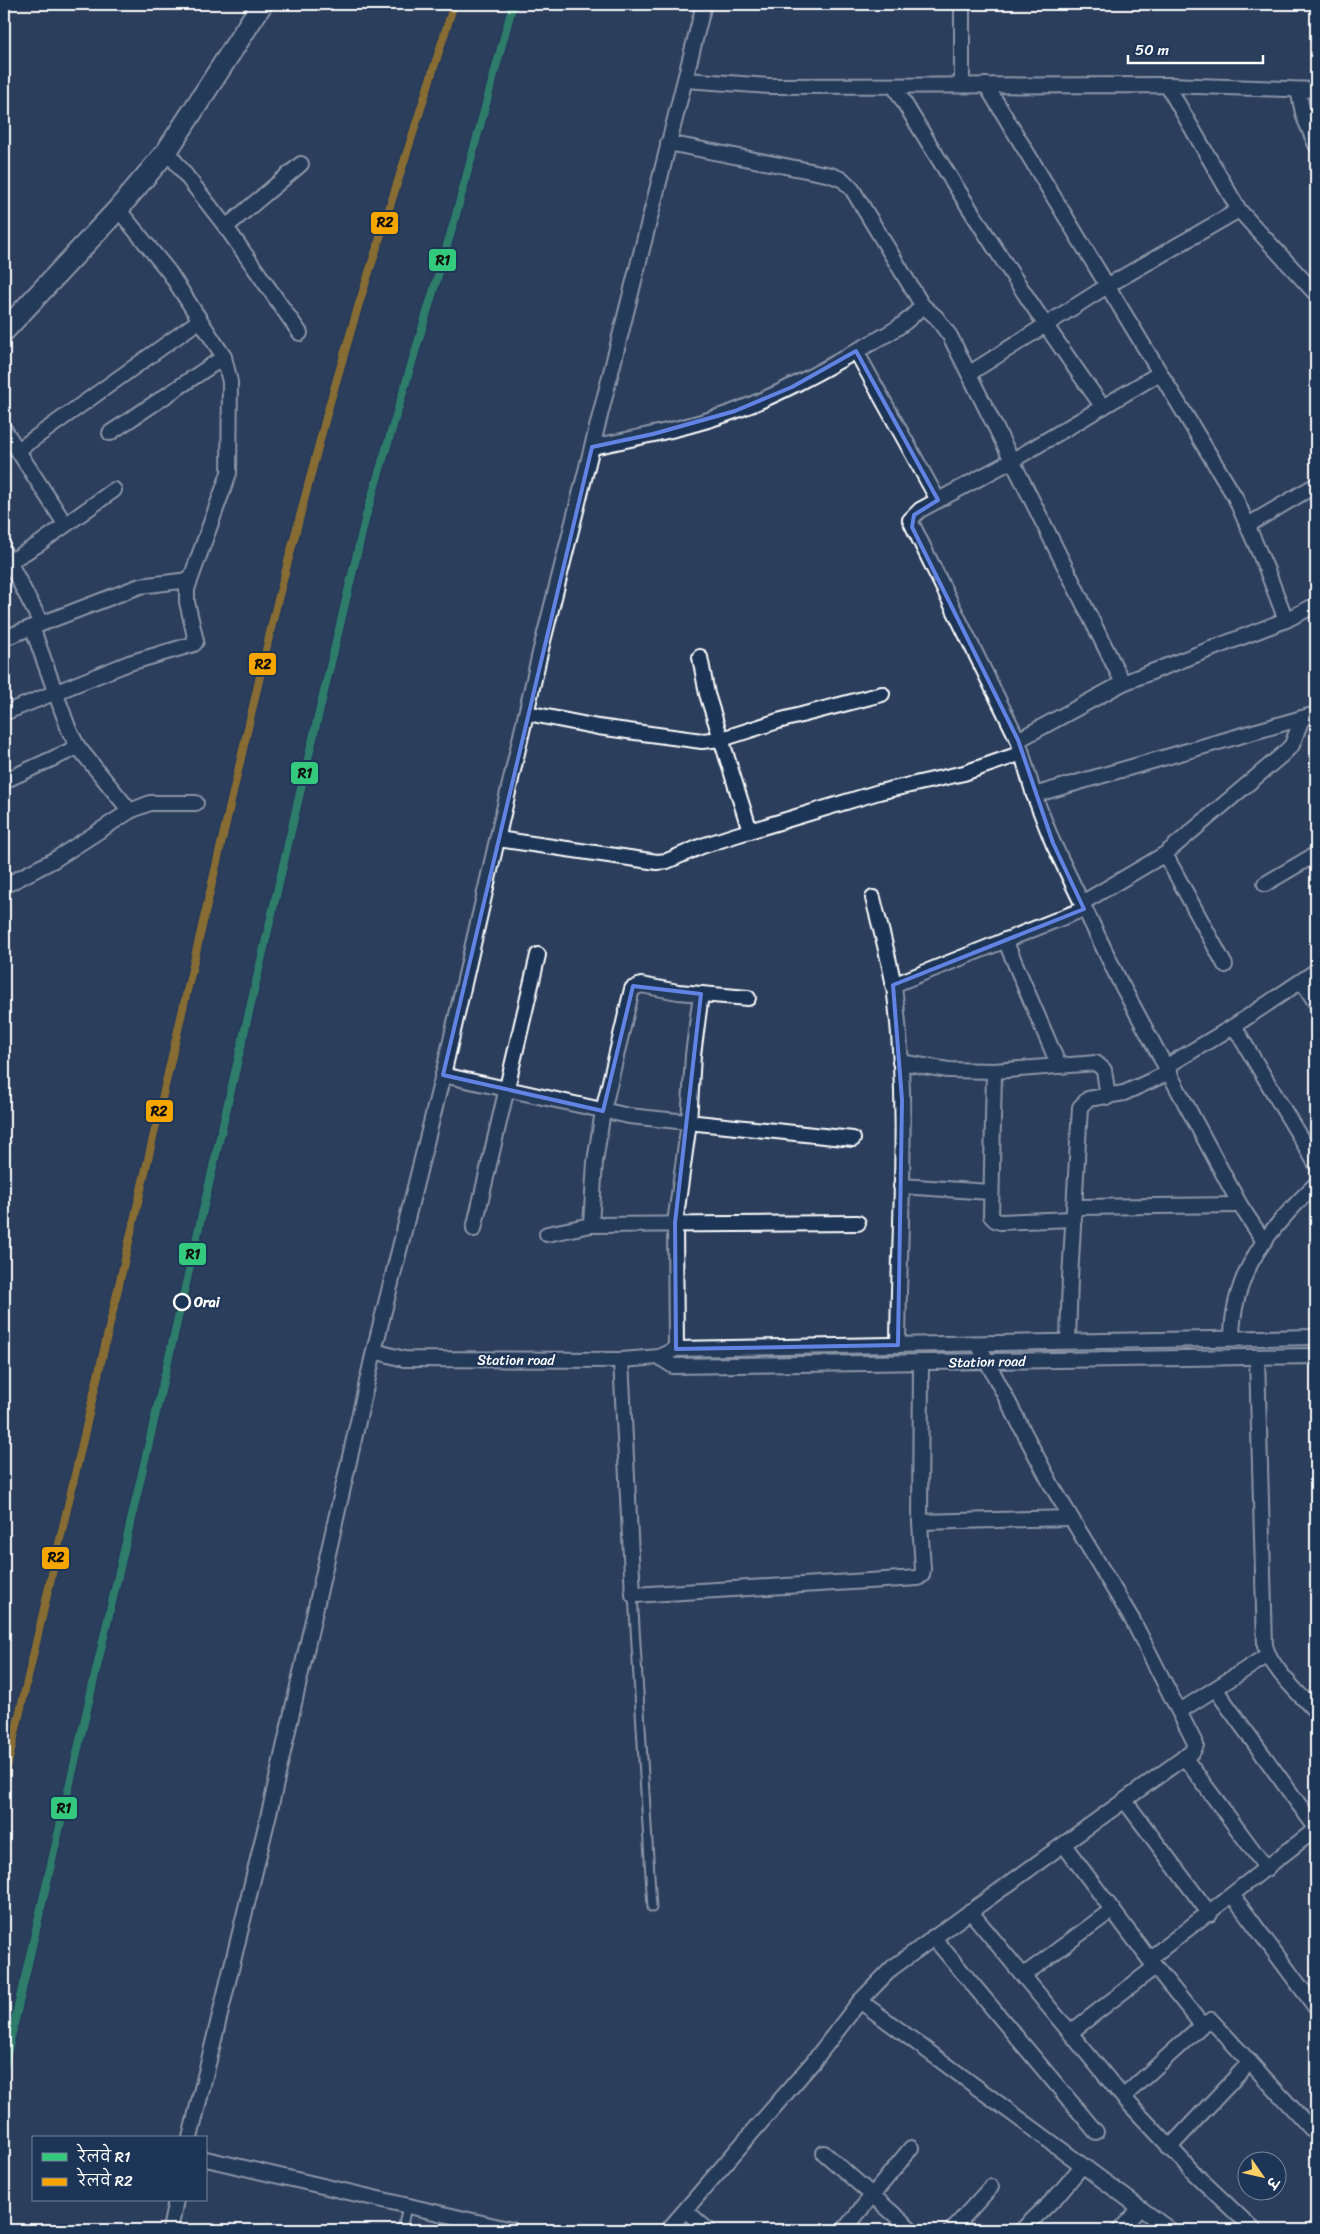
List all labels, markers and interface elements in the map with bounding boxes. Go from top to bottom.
scale bar [1128,32,1262,64]
text: 50 m [1135,37,1170,63]
text: R2 [376,210,394,235]
line badge: R2 [370,211,399,235]
line badge: R1 [428,248,457,272]
text: R1 [435,248,450,273]
line badge: R2 [248,652,277,676]
text: R2 [254,652,272,677]
line badge: R1 [290,761,319,785]
text: R1 [297,761,312,786]
line badge: R2 [145,1099,174,1123]
text: R2 [150,1099,168,1124]
line badge: R1 [178,1242,207,1266]
text: R1 [185,1242,200,1267]
place label: Orai [193,1290,221,1315]
marker: Orai [173,1293,191,1311]
street label: Station road [477,1348,556,1373]
street label: Station road [948,1349,1028,1375]
text: R2 [47,1545,65,1570]
line badge: R2 [41,1546,70,1570]
line badge: R1 [50,1796,78,1820]
text: R1 [56,1796,71,1821]
legend [32,2136,208,2202]
text: रेलवे R1 [76,2143,130,2170]
north arrow [1238,2152,1288,2202]
text: रेलवे R2 [76,2167,133,2194]
text: उ [1258,2170,1286,2195]

